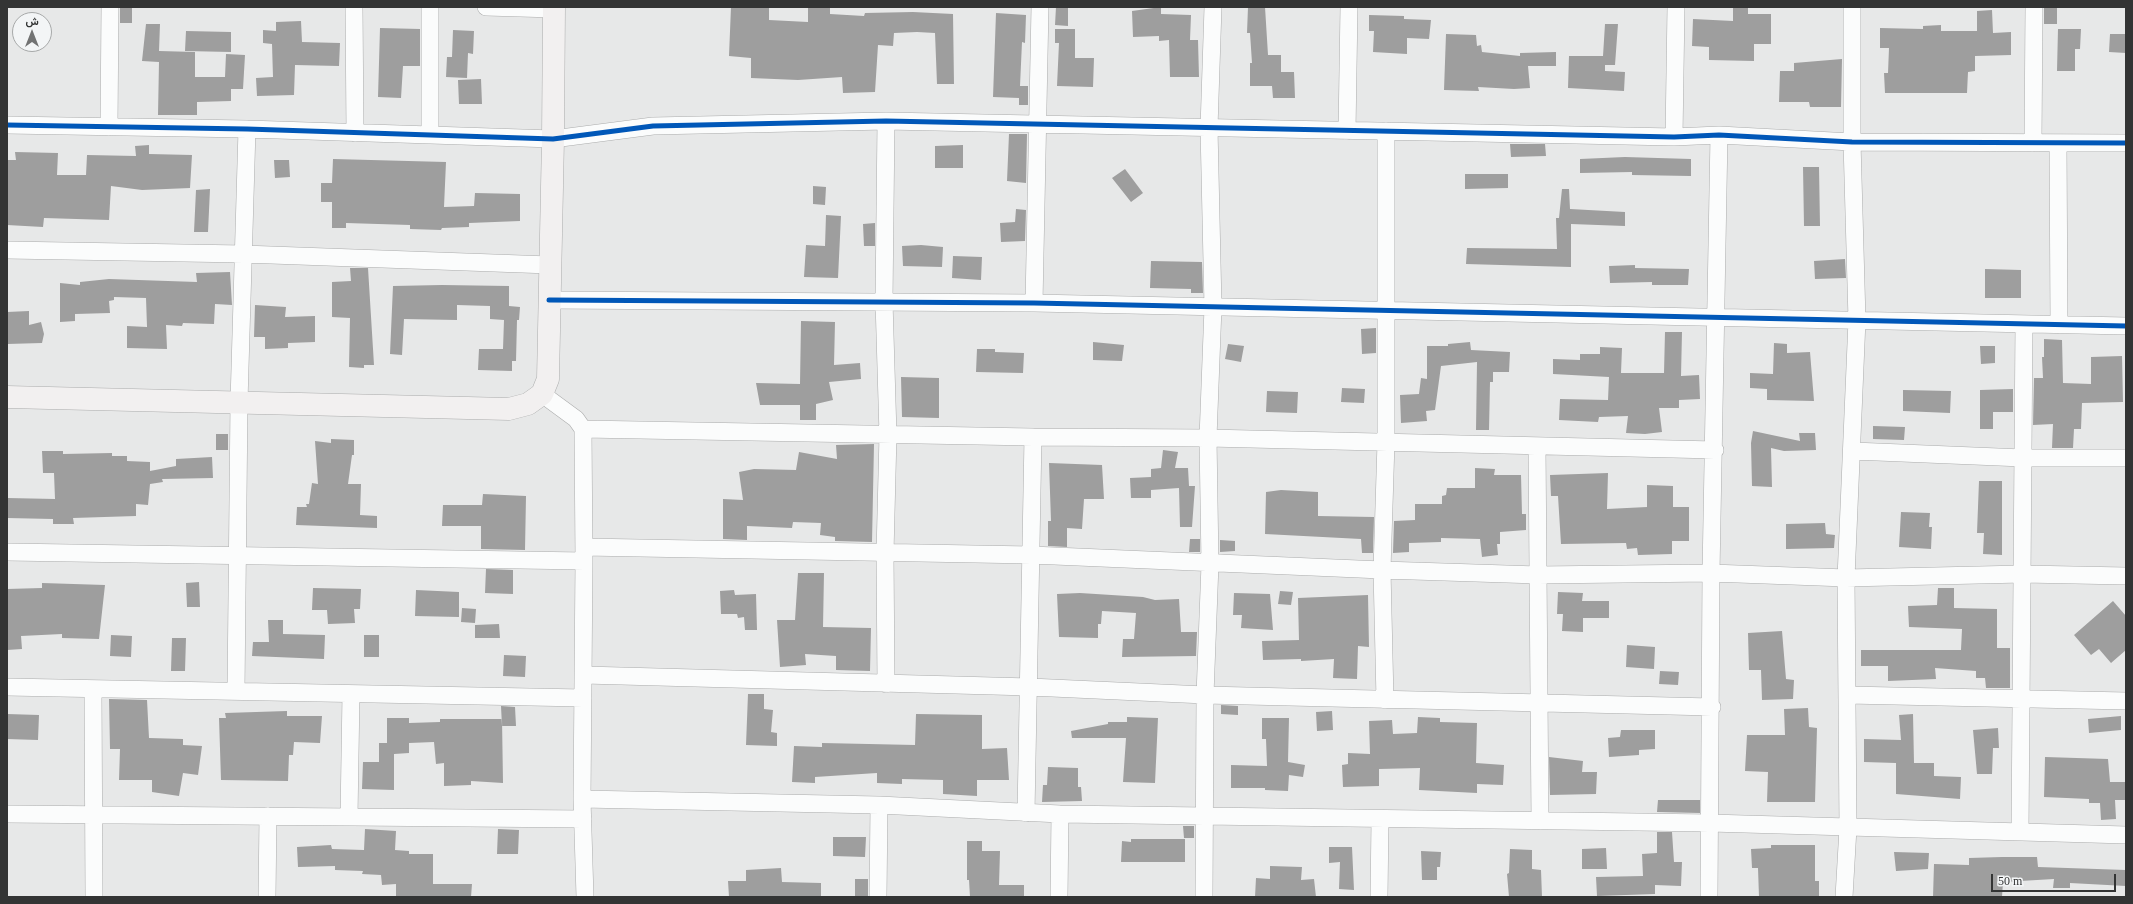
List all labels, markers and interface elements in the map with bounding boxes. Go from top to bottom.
north arrow [12,12,52,52]
text: ش [25,15,39,27]
scale bar [1993,866,2118,892]
text: 50 m [1998,874,2022,888]

